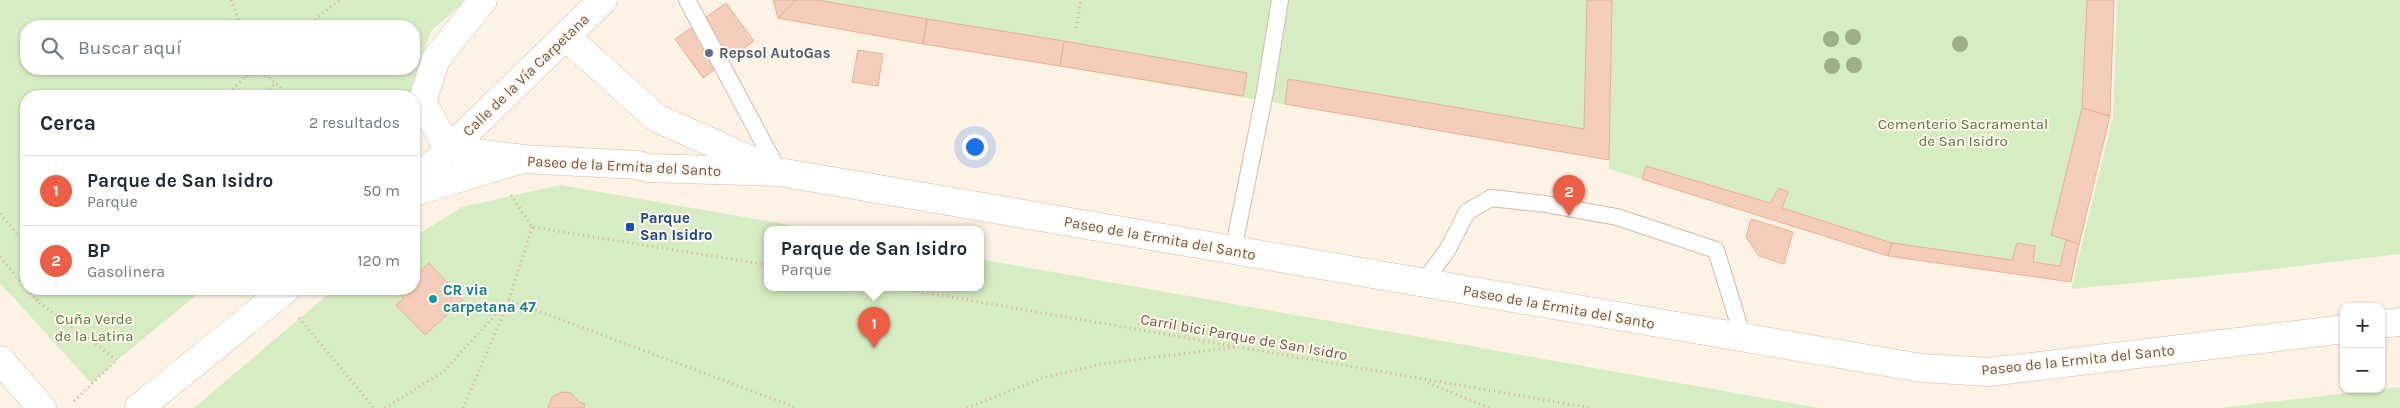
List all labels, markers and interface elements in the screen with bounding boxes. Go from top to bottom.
street label: Calle de la Vía Carpetana [459,10,593,140]
search box [20,20,420,75]
icon: search [38,34,66,62]
text: Buscar aquí [78,37,182,59]
place label: Repsol AutoGas [719,44,831,62]
marker: Repsol AutoGas [703,47,715,59]
text: Cerca [40,111,96,135]
text: 2 resultados [309,113,400,132]
park label: Cementerio Sacramental de San Isidro [1878,115,2048,150]
your location [962,134,988,160]
street label: Paseo de la Ermita del Santo [526,152,722,180]
text: Parque de San Isidro [87,170,273,192]
pin: 2 [1553,175,1585,216]
text: 1 [53,181,59,200]
text: 50 m [363,181,400,200]
text: Parque [87,192,138,211]
place label: Parque San Isidro [640,209,712,244]
street label: Paseo de la Ermita del Santo [1063,212,1257,264]
marker: Parque San Isidro [624,221,636,233]
popup [764,226,984,291]
text: Parque de San Isidro [781,238,967,260]
text: BP [87,240,110,262]
text: 2 [51,251,61,270]
text: 120 m [357,251,400,270]
text: Parque [781,260,832,279]
text: Gasolinera [87,262,165,281]
place label: CR via carpetana 47 [443,281,536,316]
street label: Paseo de la Ermita del Santo [1462,281,1656,333]
marker: CR via carpetana 47 [427,293,439,305]
map controls [2340,303,2385,393]
button: + [2340,303,2385,348]
pin: 1 [858,307,890,348]
park label: Cuña Verde de la Latina [55,310,133,345]
street label: Carril bici Parque de San Isidro [1139,310,1349,364]
street label: Paseo de la Ermita del Santo [1980,341,2176,379]
button: − [2340,348,2385,393]

